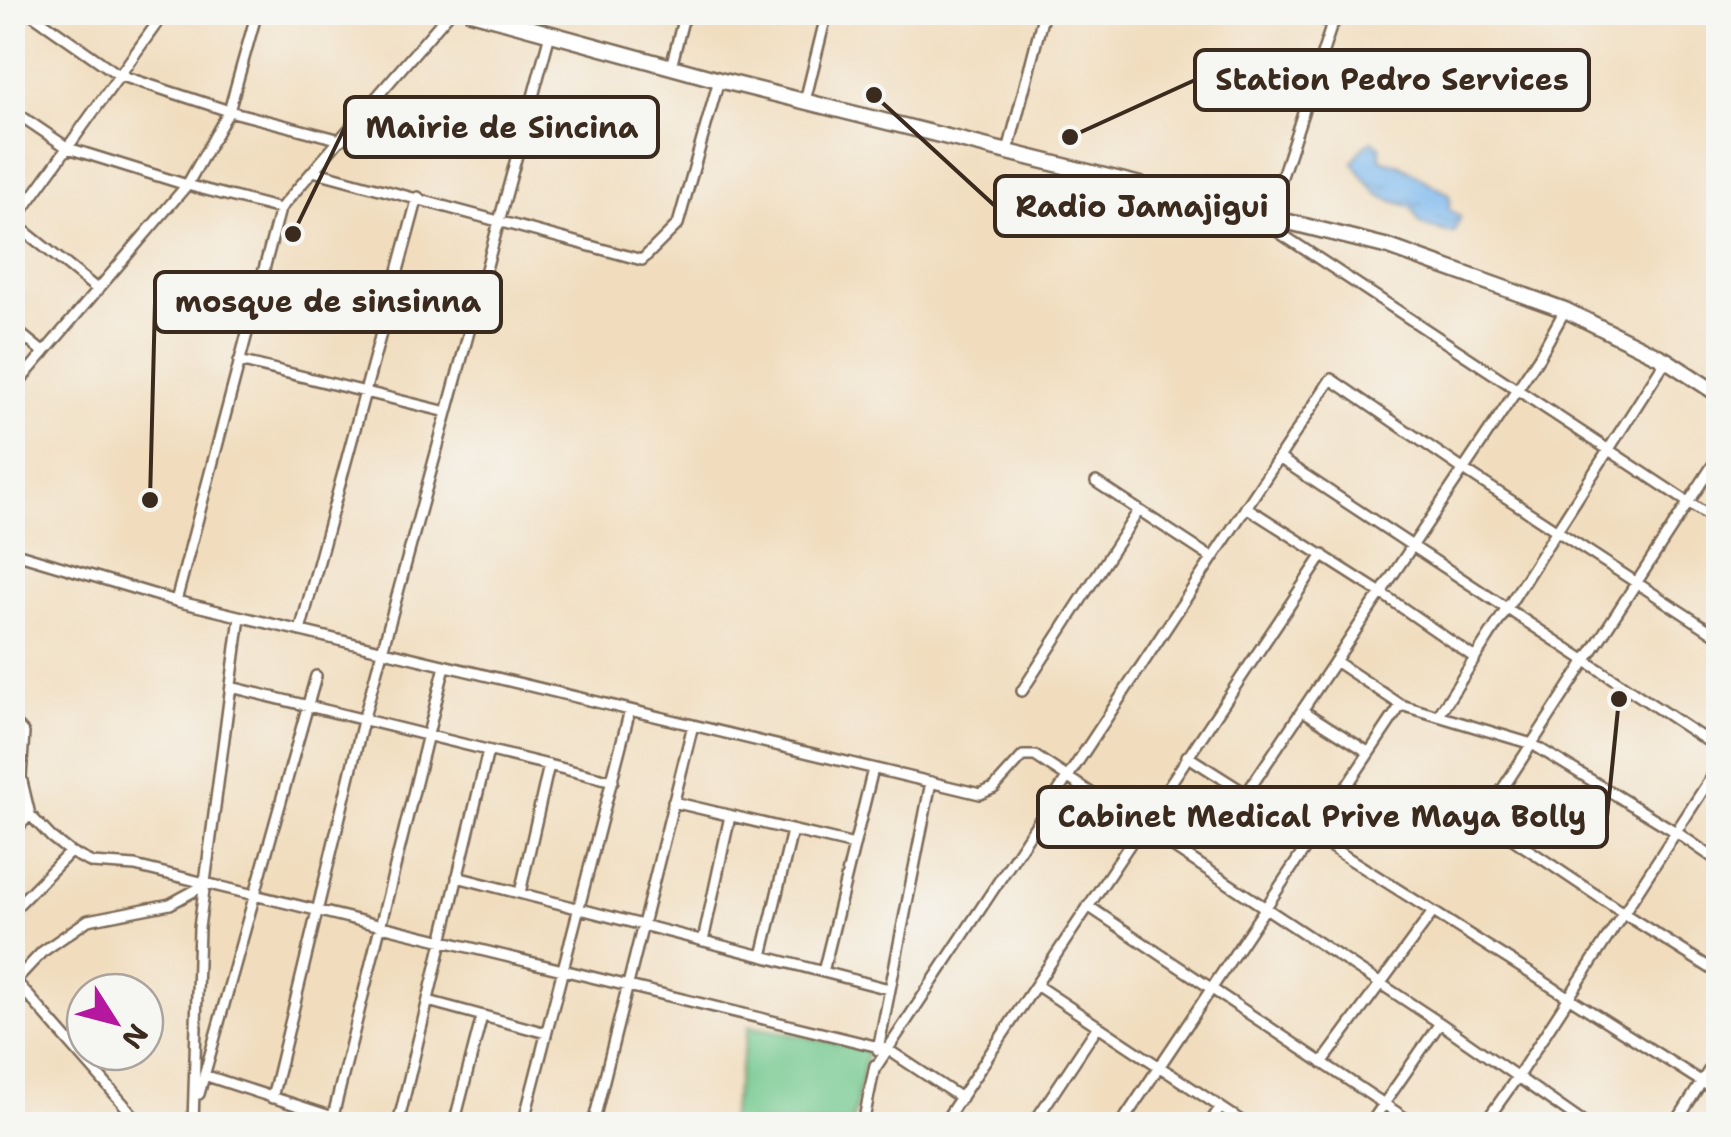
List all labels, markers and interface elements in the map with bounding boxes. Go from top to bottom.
callout: Station Pedro Services [1195,50,1589,110]
text: Station Pedro Services [1215,59,1569,100]
callout: Mairie de Sincina [345,97,658,157]
text: Mairie de Sincina [366,107,639,148]
callout: Radio Jamajigui [995,176,1288,236]
text: Radio Jamajigui [1015,186,1269,227]
callout: mosque de sinsinna [155,272,501,332]
text: mosque de sinsinna [175,281,482,322]
callout: Cabinet Medical Prive Maya Bolly [1038,787,1607,847]
text: Cabinet Medical Prive Maya Bolly [1058,796,1586,837]
north arrow [65,972,165,1072]
text: N [113,1017,157,1057]

